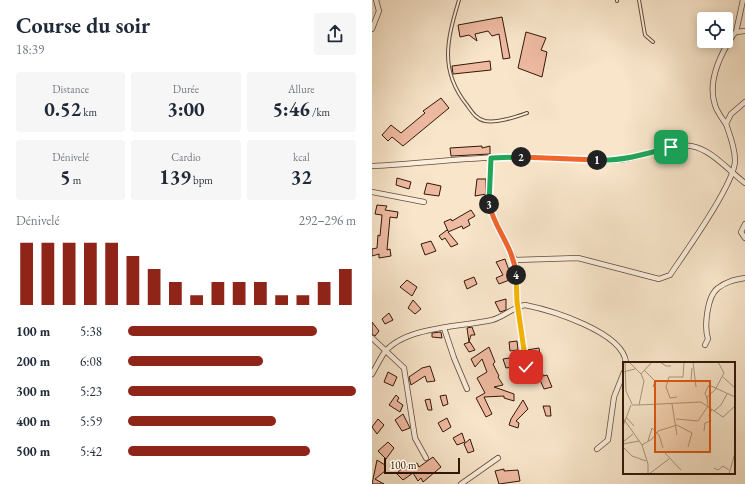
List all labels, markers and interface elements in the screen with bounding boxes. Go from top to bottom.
text: Course du soir [16,11,150,40]
map controls [697,12,733,48]
button: locate [697,12,733,48]
button: share [314,13,356,55]
text: 18:39 [16,41,44,58]
text: Distance [52,82,89,96]
text: Durée [173,82,199,96]
text: Allure [288,82,315,96]
text: 0.52 [44,96,81,122]
text: 3:00 [167,96,205,122]
text: 5:46 [272,96,310,122]
text: km [81,105,97,119]
text: /km [310,105,330,119]
pin [654,130,688,164]
icon: arrive [660,136,682,158]
pin: 2 [511,147,531,167]
text: Dénivelé [52,150,89,164]
text: Cardio [171,150,201,164]
text: kcal [293,150,310,164]
text: 2 [518,150,524,164]
pin: 1 [587,150,607,170]
text: 1 [594,153,600,167]
text: 5 [60,164,71,190]
text: 139 [159,164,191,190]
text: 32 [291,164,312,190]
text: m [71,173,81,187]
text: bpm [191,173,213,187]
pin: 3 [479,194,499,214]
text: 3 [486,197,492,211]
text: Dénivelé [16,212,60,229]
text: 292–296 m [299,212,356,229]
pin: 4 [506,265,526,285]
text: 4 [513,268,519,282]
text: 100 m [16,323,50,340]
text: 5:38 [80,323,102,340]
pin [509,350,543,384]
text: 200 m [16,353,50,370]
text: 6:08 [80,353,102,370]
icon: check [515,356,537,378]
inset map [623,362,735,474]
text: 300 m [16,383,50,400]
text: 5:23 [80,383,102,400]
text: 400 m [16,413,50,430]
text: 5:59 [80,413,102,430]
text: 500 m [16,443,50,460]
text: 5:42 [80,443,102,460]
scale bar [384,456,460,475]
text: 100 m [390,458,417,472]

